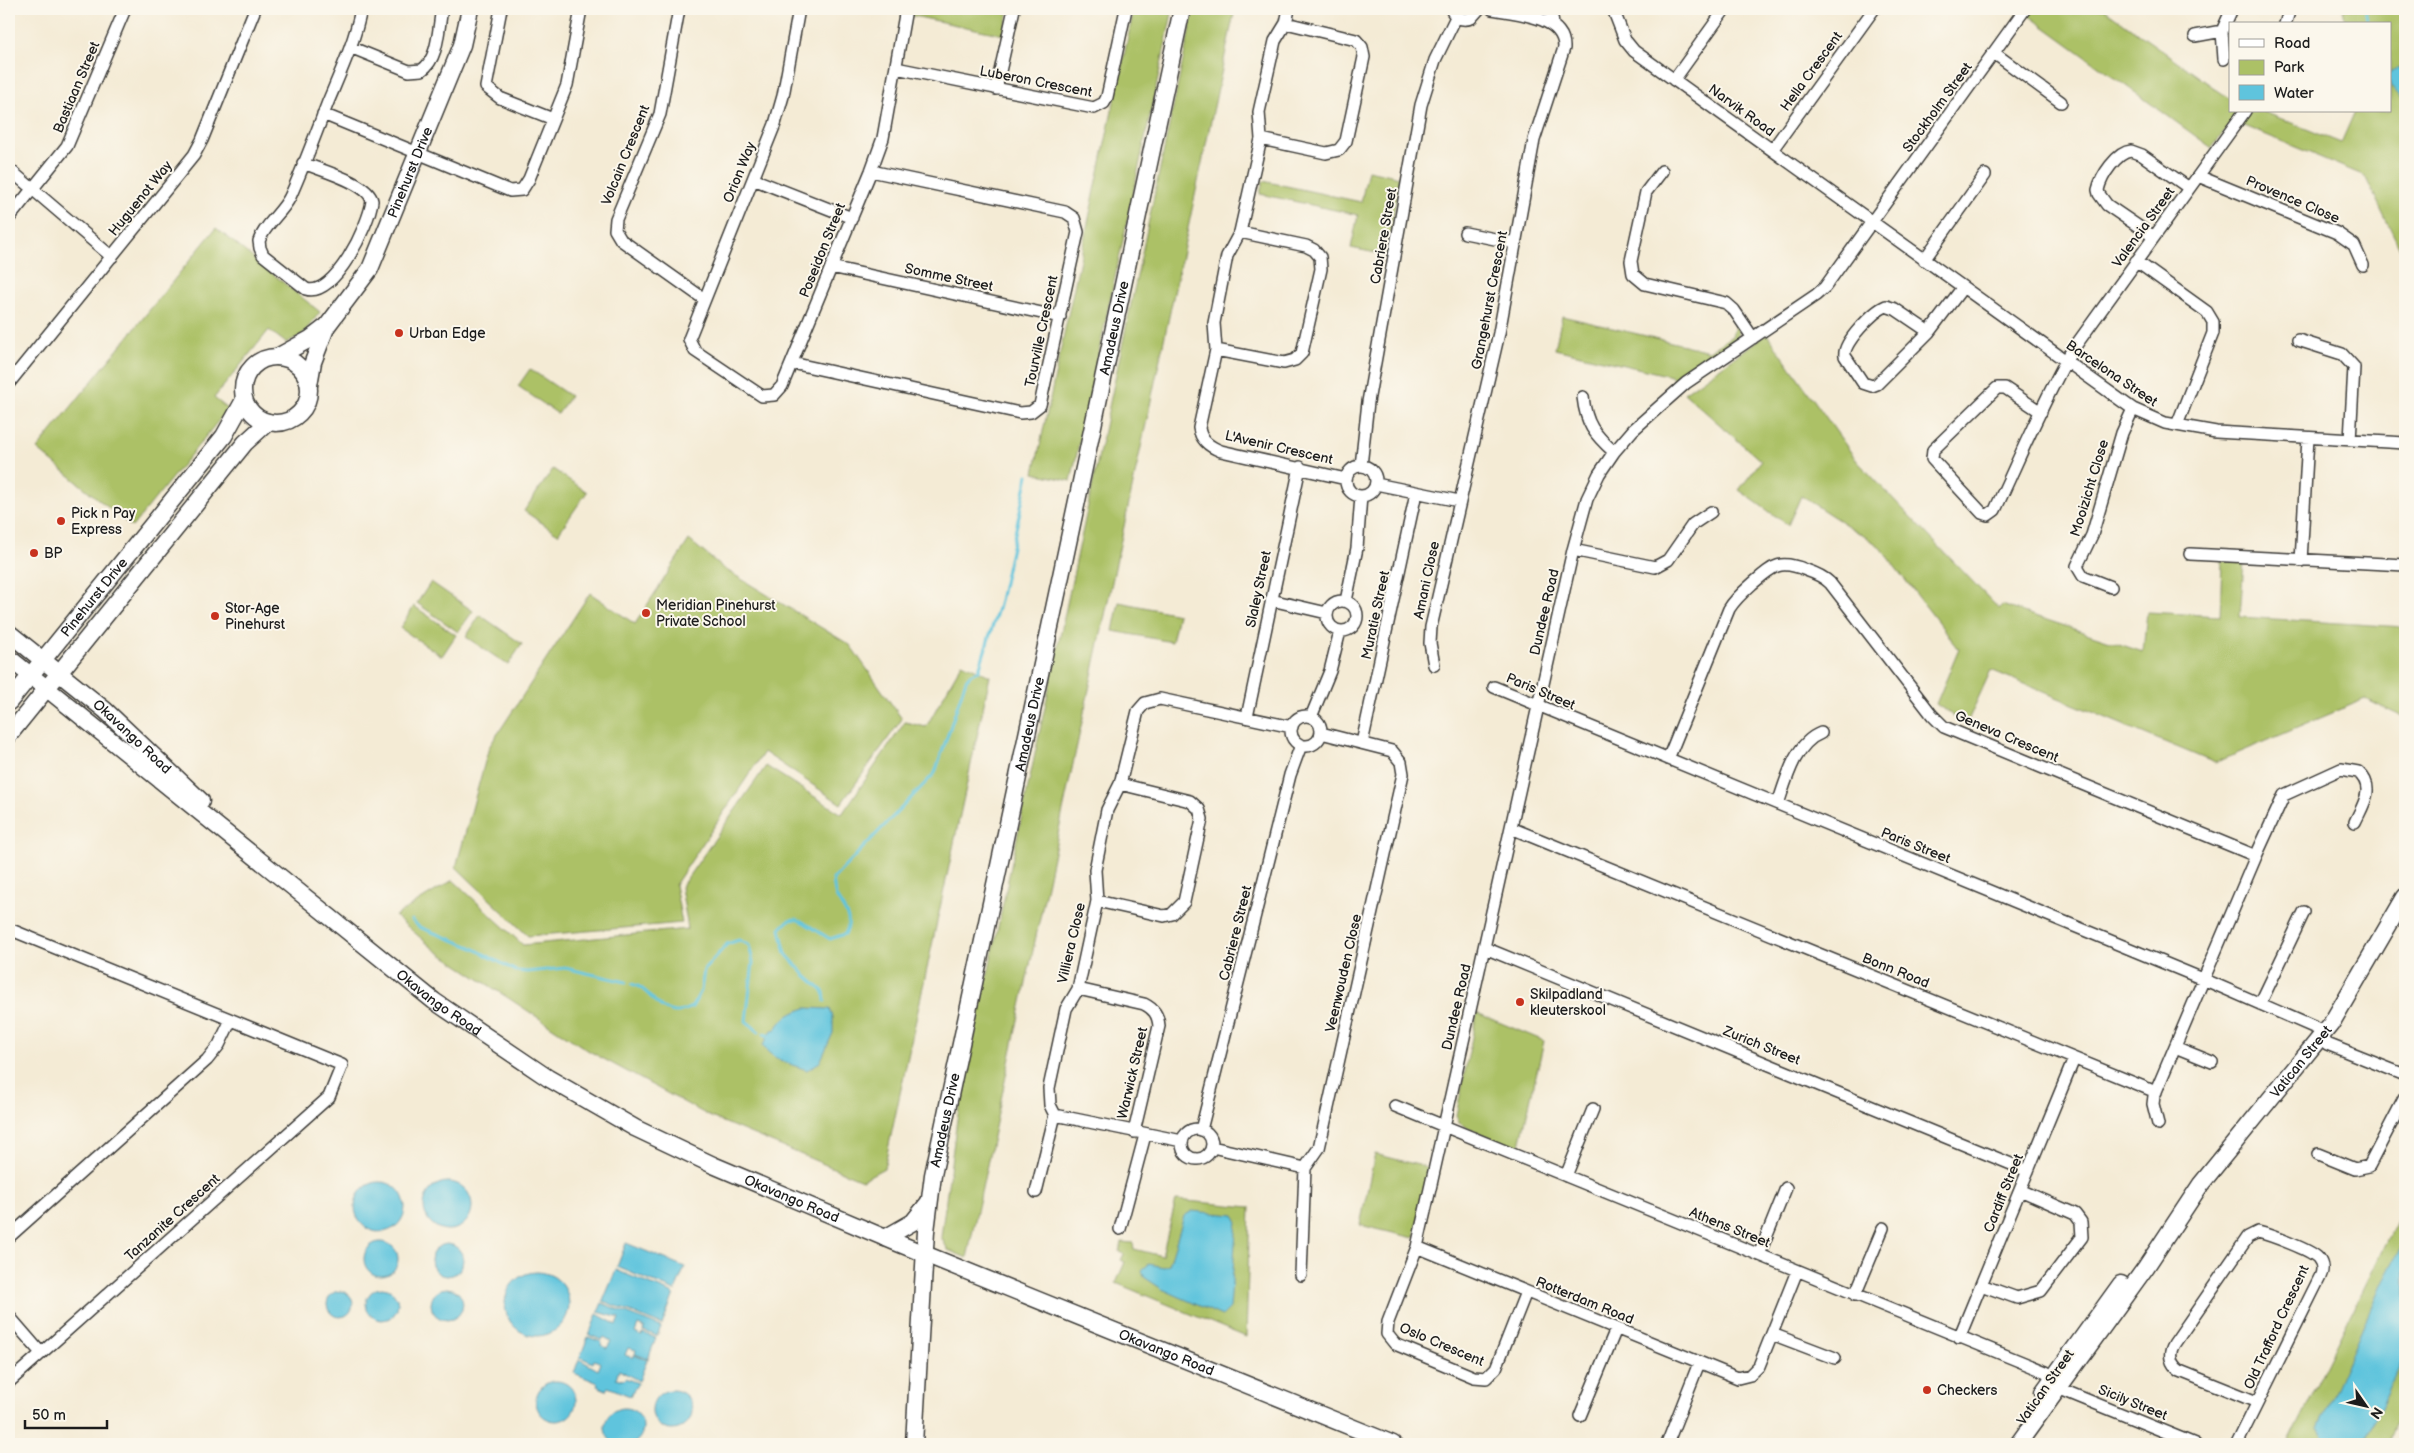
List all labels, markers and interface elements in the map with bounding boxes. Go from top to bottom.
legend [2229,22,2392,112]
street label: Hella Crescent [1777,28,1846,114]
text: Road [2274,34,2310,53]
street label: Bastiaan Street [50,38,104,135]
street label: Stockholm Street [1899,58,1976,156]
text: Park [2274,58,2305,77]
street label: Luberon Crescent [978,62,1094,101]
street label: Narvik Road [1705,81,1778,140]
text: Water [2274,84,2314,103]
street label: Volcain Crescent [598,102,654,208]
street label: Pinehurst Drive [384,124,436,220]
street label: Orion Way [720,139,760,205]
street label: Huguenot Way [105,157,176,239]
street label: Provence Close [2244,172,2342,227]
street label: Valencia Street [2109,183,2179,271]
street label: Cabriere Street [1367,186,1400,286]
street label: Poseidon Street [796,200,849,300]
street label: Grangehurst Crescent [1468,229,1511,371]
street label: Somme Street [903,260,995,295]
street label: Tourville Crescent [1021,273,1062,389]
street label: Amadeus Drive [1096,279,1133,377]
place label: Urban Edge [409,325,485,342]
marker: Urban Edge [393,327,405,339]
street label: Barcelona Street [2063,337,2161,411]
street label: L'Avenir Crescent [1223,427,1335,468]
street label: Mooizicht Close [2067,438,2112,539]
place label: Pick n Pay Express [71,505,136,538]
marker: Pick n Pay Express [55,515,67,527]
street label: Amani Close [1410,540,1443,621]
place label: BP [44,545,63,562]
marker: BP [28,547,40,559]
street label: Slaley Street [1242,549,1275,629]
street label: Pinehurst Drive [57,554,131,640]
street label: Dundee Road [1526,567,1563,657]
street label: Muratie Street [1358,568,1393,661]
place label: Meridian Pinehurst Private School [656,597,776,630]
place label: Stor-Age Pinehurst [225,600,286,633]
marker: Meridian Pinehurst Private School [640,607,652,619]
marker: Stor-Age Pinehurst [209,610,221,622]
street label: Paris Street [1504,669,1579,714]
street label: Amadeus Drive [1011,675,1048,773]
street label: Okavango Road [89,696,175,778]
street label: Geneva Crescent [1952,707,2062,766]
street label: Paris Street [1879,824,1954,867]
street label: Cabriere Street [1215,883,1256,982]
street label: Villiera Close [1054,901,1089,985]
street label: Veenwouden Close [1322,912,1365,1034]
street label: Bonn Road [1860,949,1932,992]
street label: Dundee Road [1438,962,1475,1052]
street label: Okavango Road [393,966,485,1040]
place label: Skilpadland kleuterskool [1530,986,1606,1019]
marker: Skilpadland kleuterskool [1514,996,1526,1008]
street label: Vatican Street [2267,1021,2336,1101]
street label: Zurich Street [1720,1022,1803,1069]
street label: Warwick Street [1114,1025,1151,1121]
street label: Amadeus Drive [927,1071,964,1169]
street label: Cardiff Street [1980,1151,2027,1235]
street label: Tanzanite Crescent [121,1170,224,1265]
street label: Okavango Road [742,1171,842,1226]
street label: Athens Street [1687,1204,1773,1252]
street label: Old Trafford Crescent [2240,1262,2313,1392]
street label: Rotterdam Road [1533,1273,1636,1328]
street label: Oslo Crescent [1397,1319,1487,1370]
street label: Okavango Road [1116,1326,1216,1380]
street label: Vatican Street [2013,1346,2078,1428]
north arrow [2342,1380,2392,1430]
street label: Sicily Street [2096,1381,2170,1424]
place label: Checkers [1937,1382,1997,1399]
marker: Checkers [1921,1384,1933,1396]
scale bar [25,1398,108,1430]
text: N [2366,1404,2386,1422]
text: 50 m [32,1406,66,1425]

